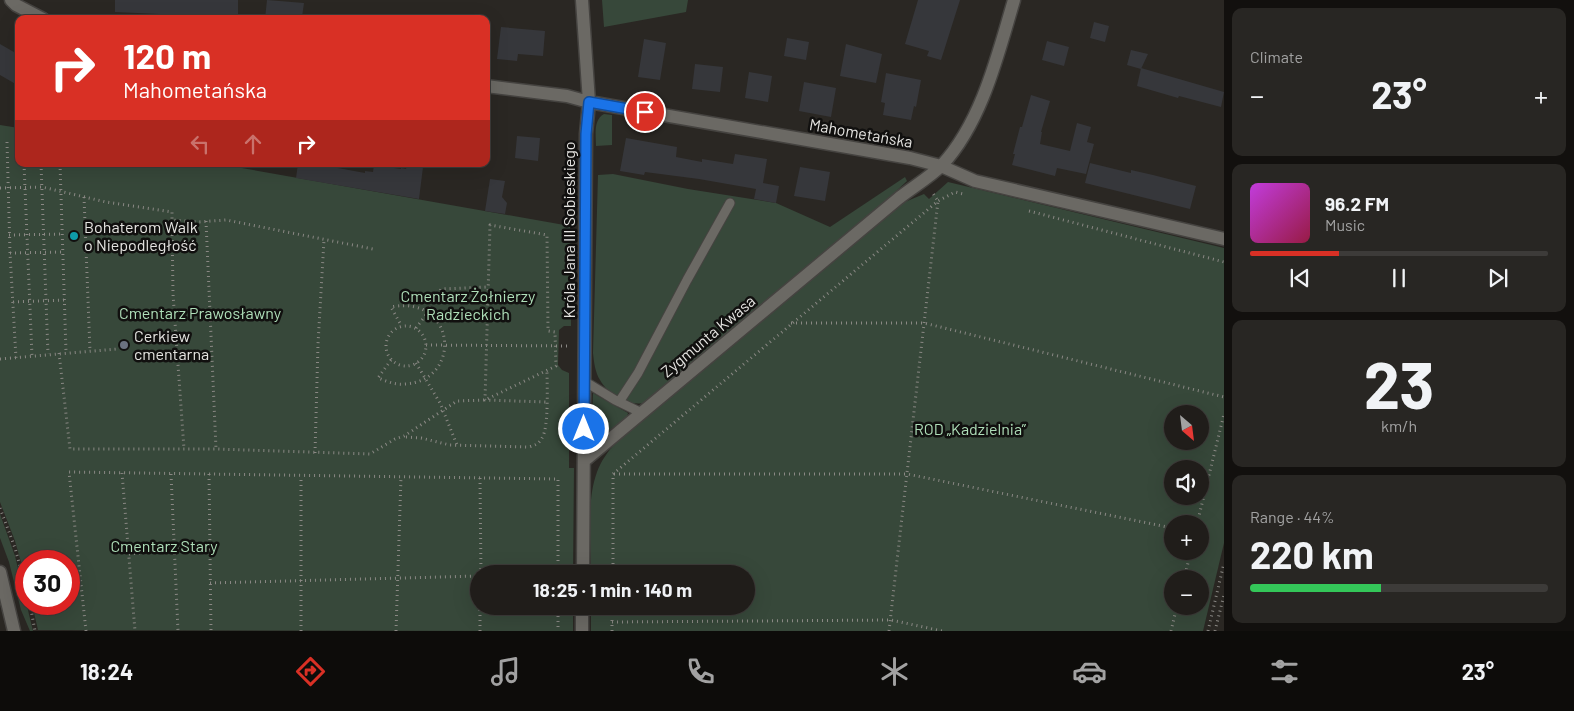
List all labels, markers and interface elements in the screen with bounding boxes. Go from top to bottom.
text: 120 m [123,34,211,76]
icon: right [40,35,105,100]
text: Climate [1250,47,1303,66]
text: 23° [1371,71,1427,117]
text: Mahometańska [123,76,267,102]
text: − [1250,78,1264,112]
text: + [1534,78,1548,112]
pin [624,91,666,133]
icon: arrive [631,98,659,126]
street label: Mahometańska [808,114,914,151]
icon: left [186,130,214,158]
icon: ahead [239,130,267,158]
icon: right [292,130,320,158]
street label: Króla Jana III Sobieskiego [559,141,578,319]
text: 96.2 FM [1325,192,1389,215]
text: Music [1325,215,1365,234]
place label: Bohaterom Walk o Niepodległość [84,217,198,254]
marker: Bohaterom Walk o Niepodległość [68,230,80,242]
icon: previous [1286,264,1314,292]
icon: pause [1385,264,1413,292]
icon: next [1484,264,1512,292]
park label: Cmentarz Żołnierzy Radzieckich [401,286,536,323]
street label: Zygmunta Kwasa [657,291,759,380]
park label: Cmentarz Prawosławny [119,303,282,322]
place label: Cerkiew cmentarna [134,326,209,363]
marker: Cerkiew cmentarna [118,339,130,351]
text: 23 [1364,344,1434,422]
position arrow [557,402,609,454]
north arrow [1164,405,1209,450]
map controls [1164,405,1209,615]
text: km/h [1381,416,1417,435]
park label: ROD „Kadzielnia” [914,419,1027,438]
button: sound [1164,460,1209,505]
text: Range · 44% [1250,507,1335,526]
button: + [1164,515,1209,560]
text: 220 km [1250,531,1374,577]
park label: Cmentarz Stary [110,536,218,555]
speed limit sign: 30 [15,550,80,615]
button: − [1164,570,1209,615]
text: 18:25 · 1 min · 140 m [533,578,692,601]
icon: directions [293,654,328,689]
icon: music [488,654,523,689]
icon: phone [683,654,718,689]
icon: climate [877,654,912,689]
icon: car [1072,654,1107,689]
icon: filters [1267,654,1302,689]
text: 18:24 [80,658,133,684]
text: 23° [1462,658,1494,684]

